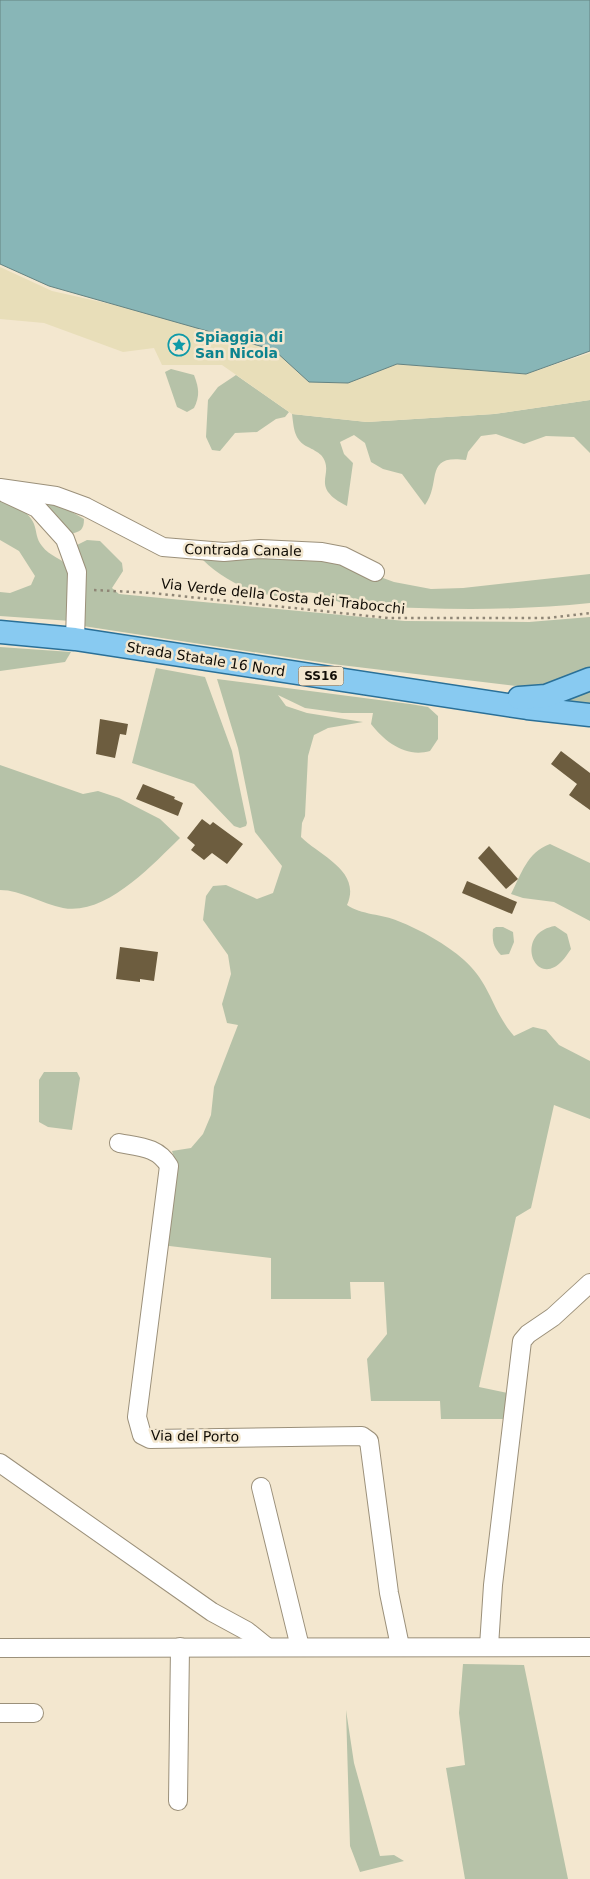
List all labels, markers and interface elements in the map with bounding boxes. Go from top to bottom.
place label: Spiaggia di San Nicola [195,329,283,361]
place icon: Spiaggia di San Nicola [167,333,191,357]
street label: Contrada Canale [184,541,302,559]
street label: Via Verde della Costa dei Trabocchi [160,575,406,617]
street label: Strada Statale 16 Nord [126,639,286,679]
road number: SS16 [298,666,344,686]
street label: Via del Porto [151,1427,239,1445]

